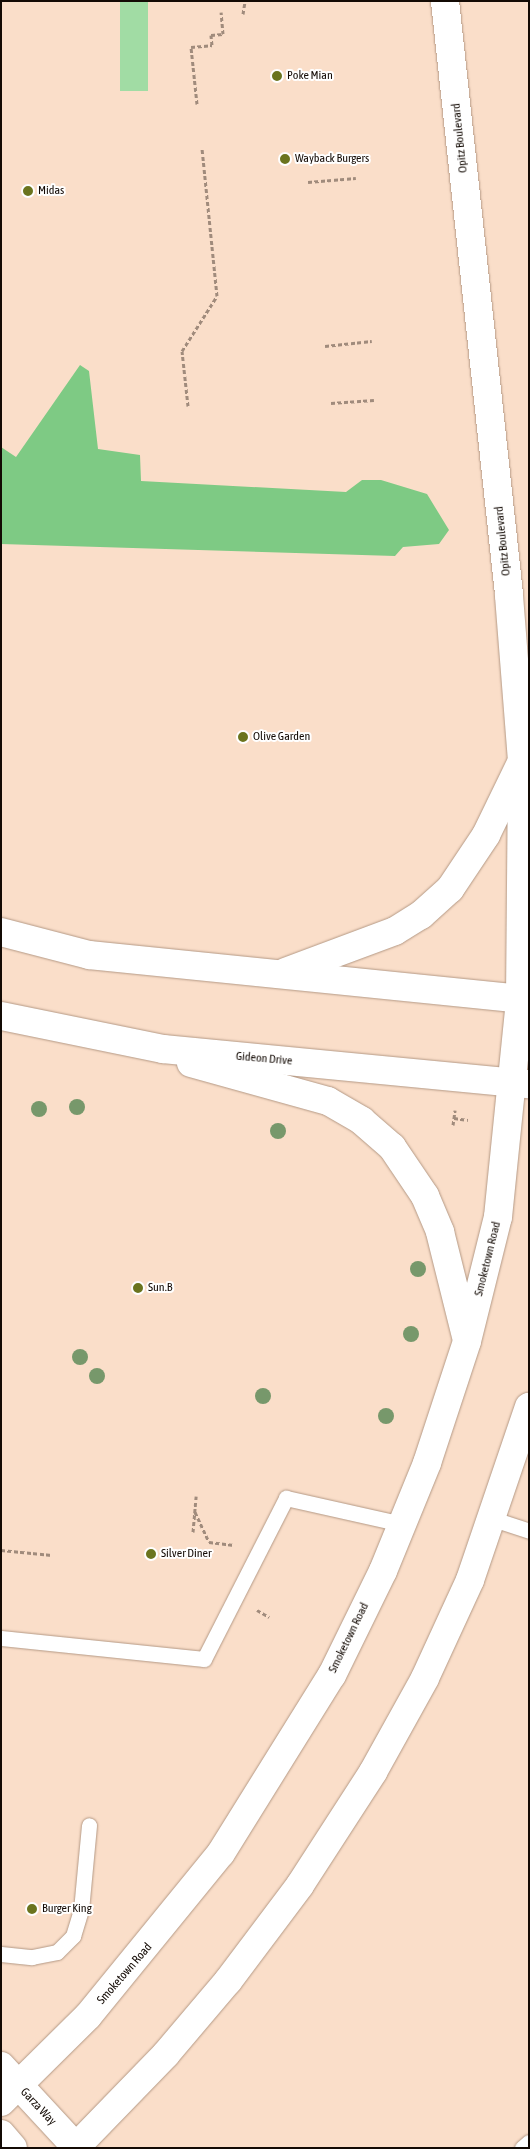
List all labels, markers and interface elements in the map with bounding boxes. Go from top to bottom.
place label: Poke Mian [287,69,333,83]
marker: Poke Mian [271,70,283,82]
street label: Opitz Boulevard [449,102,471,174]
place label: Wayback Burgers [295,152,369,166]
marker: Wayback Burgers [279,153,291,165]
place label: Midas [38,184,64,198]
marker: Midas [22,185,34,197]
street label: Opitz Boulevard [492,505,514,577]
place label: Olive Garden [253,730,310,744]
marker: Olive Garden [237,731,249,743]
street label: Gideon Drive [235,1049,293,1069]
street label: Smoketown Road [472,1220,504,1298]
place label: Sun.B [148,1281,172,1295]
marker: Sun.B [132,1282,144,1294]
place label: Silver Diner [161,1547,212,1561]
marker: Silver Diner [145,1548,157,1560]
street label: Smoketown Road [326,1601,372,1675]
place label: Burger King [42,1902,92,1916]
marker: Burger King [26,1903,38,1915]
street label: Smoketown Road [95,1941,155,2007]
street label: Garza Way [17,2085,59,2129]

